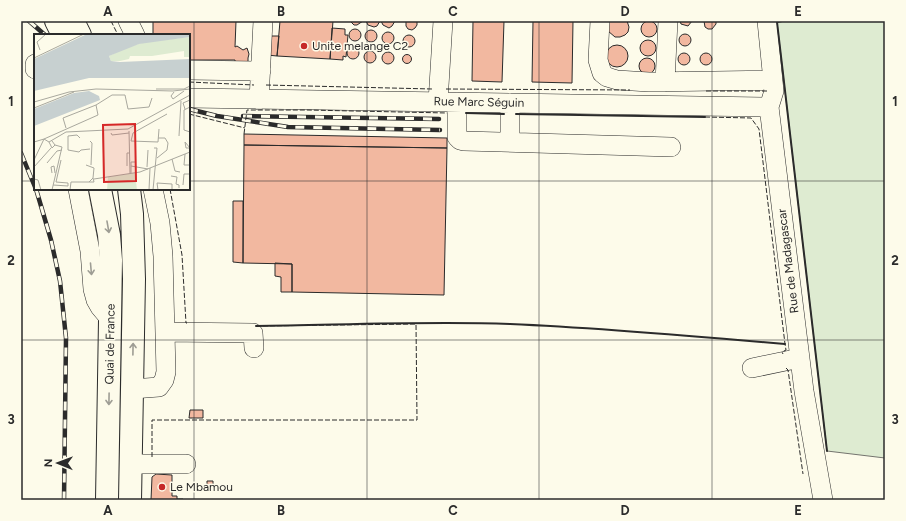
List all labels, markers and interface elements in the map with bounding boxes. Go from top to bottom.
text: A [103,4,113,19]
text: B [277,4,285,19]
text: C [448,4,458,19]
text: D [620,4,630,19]
text: E [794,4,802,19]
inset map [34,34,190,190]
place label: Unite melange C2 [312,39,408,53]
marker: Unite melange C2 [299,41,309,51]
text: 1 [8,94,14,109]
street label: Rue Marc Séguin [434,94,525,110]
text: 1 [892,94,898,109]
street label: Rue de Madagascar [775,208,801,314]
one-way arrow [104,220,112,233]
text: 2 [7,253,15,268]
text: 2 [891,253,899,268]
one-way arrow [88,262,95,275]
street label: Quai de France [102,303,118,385]
one-way arrow [129,343,137,356]
one-way arrow [105,392,113,405]
text: 3 [7,412,15,427]
text: 3 [891,412,899,427]
north arrow [38,443,78,483]
text: N [42,458,55,467]
place label: Le Mbamou [170,480,233,494]
marker: Le Mbamou [157,482,167,492]
text: A [103,503,113,518]
text: B [277,503,285,518]
text: C [448,503,458,518]
text: D [620,503,630,518]
text: E [794,503,802,518]

